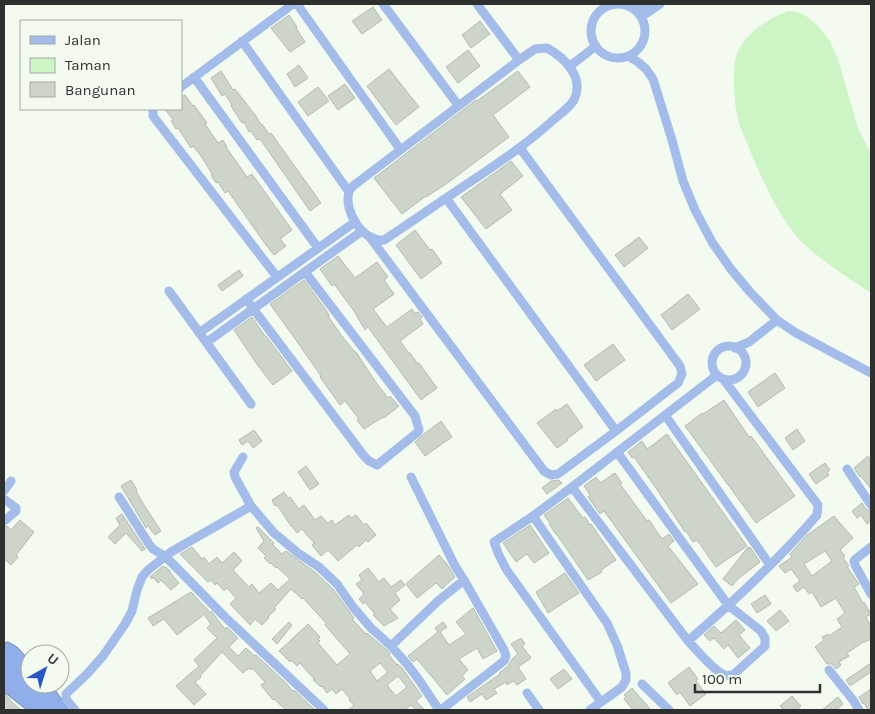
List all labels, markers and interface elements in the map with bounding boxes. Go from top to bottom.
legend [20,20,182,110]
text: Jalan [65,31,101,49]
text: Taman [65,56,111,74]
text: Bangunan [65,81,136,99]
north arrow [20,644,70,694]
text: U [44,650,62,669]
scale bar [695,662,820,694]
text: 100 m [702,670,742,688]

